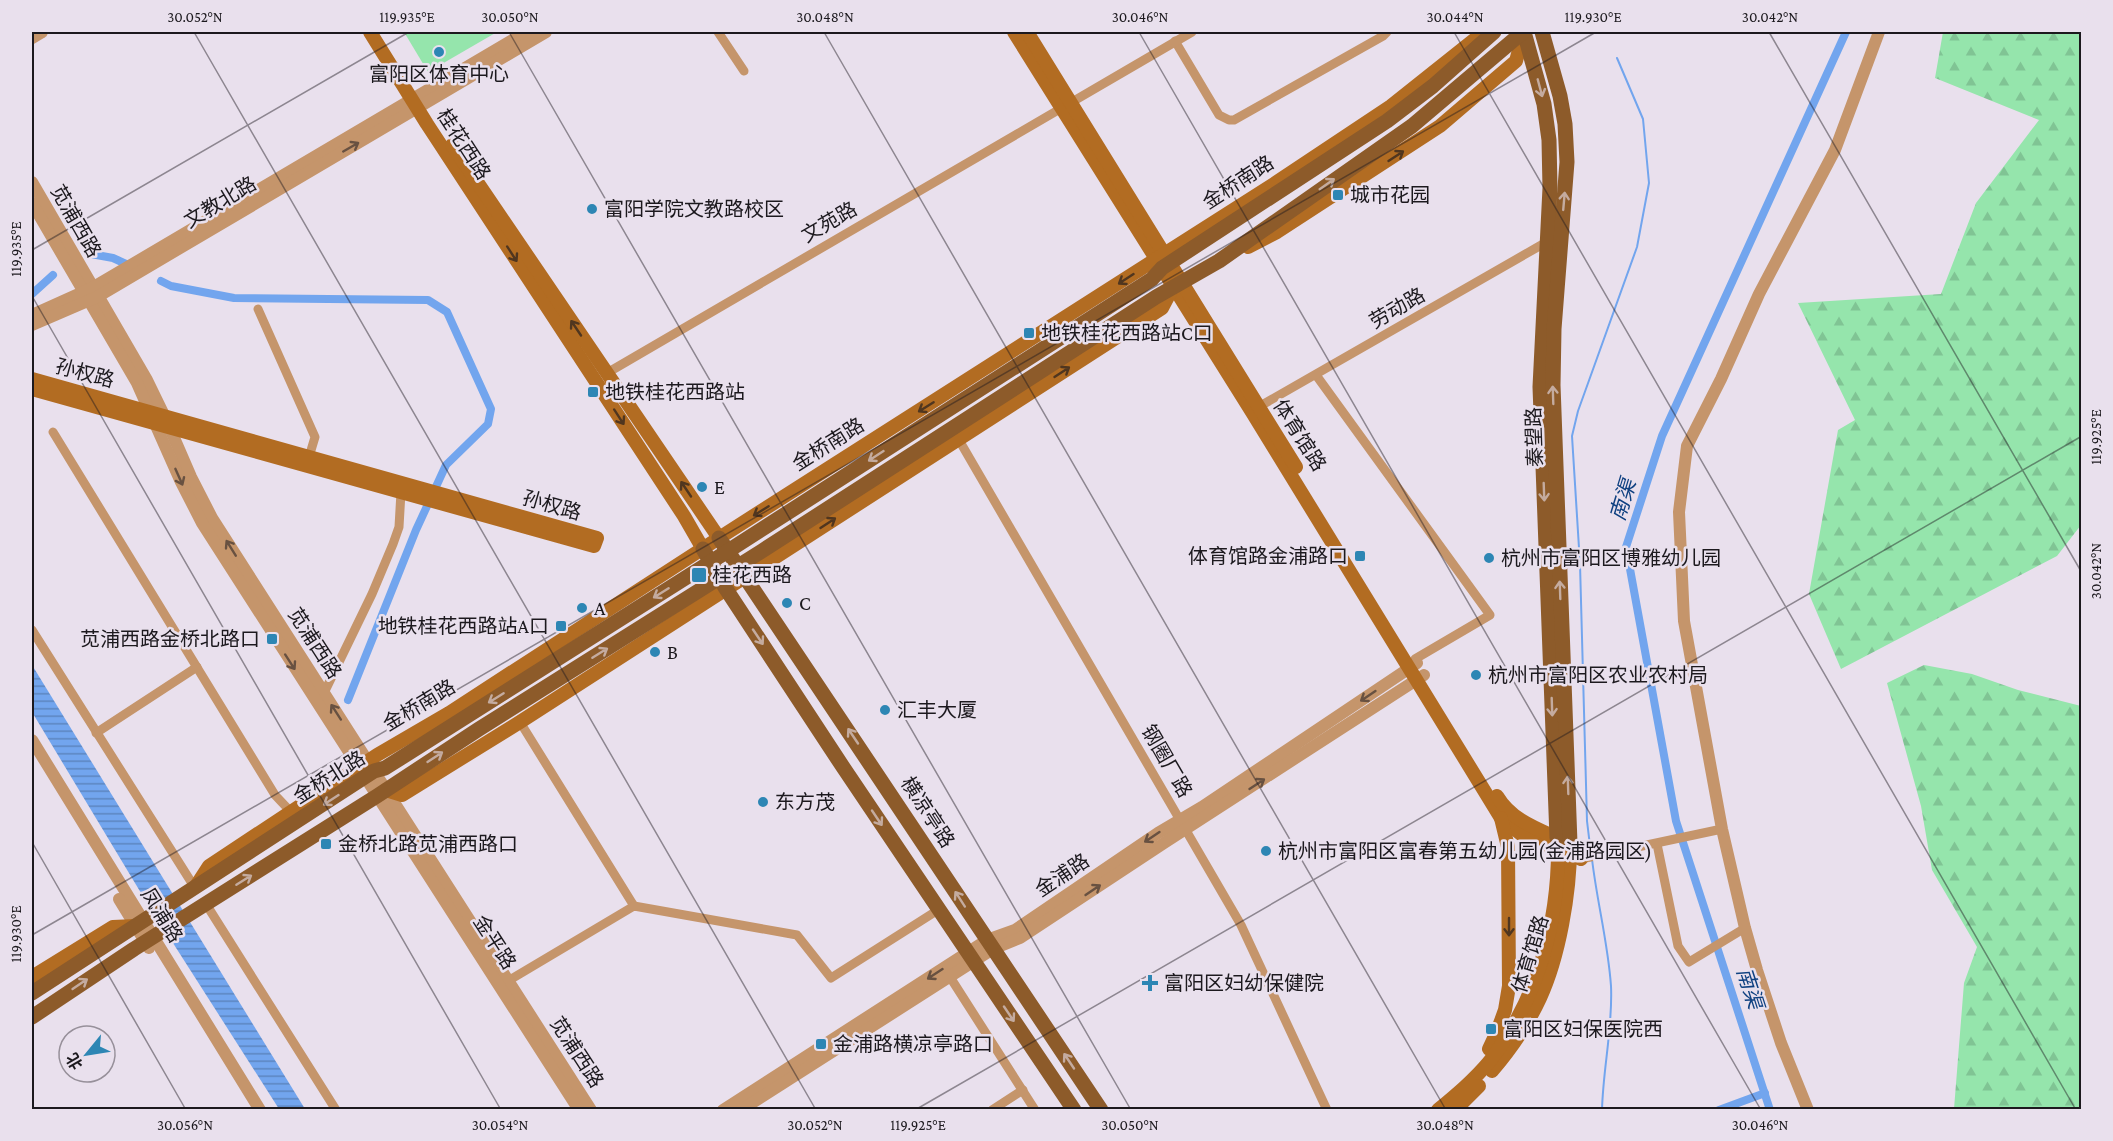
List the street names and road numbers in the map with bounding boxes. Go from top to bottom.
street label: 桂花西路 [433,104,495,184]
street label: 金桥南路 [1198,151,1278,213]
street label: 文教北路 [180,172,260,232]
street label: 苋浦西路 [46,181,106,261]
street label: 文苑路 [798,197,860,247]
street label: 劳动路 [1366,283,1428,333]
street label: 孙权路 [53,355,117,391]
street label: 体育馆路 [1269,395,1331,475]
street label: 秦望路 [1522,407,1546,467]
street label: 金桥南路 [788,413,868,475]
street label: 孙权路 [520,486,584,524]
street label: 苋浦西路 [284,603,346,683]
street label: 金桥南路 [379,675,459,735]
street label: 钢圈厂路 [1137,721,1197,801]
street label: 金桥北路 [289,746,369,808]
street label: 横凉亭路 [897,772,959,852]
street label: 金浦路 [1031,849,1093,901]
street label: 凤浦路 [137,884,187,946]
street label: 金平路 [469,911,521,973]
street label: 体育馆路 [1508,913,1552,995]
street label: 苋浦西路 [546,1012,608,1092]

